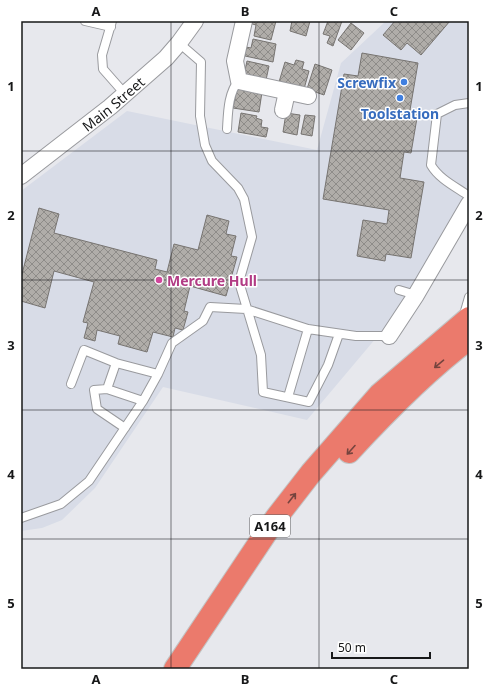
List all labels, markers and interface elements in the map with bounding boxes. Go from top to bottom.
text: A [92,2,101,20]
text: B [241,2,249,20]
text: C [390,2,398,20]
street label: Main Street [78,72,148,135]
place label: Screwfix [337,73,397,92]
text: 1 [7,77,15,95]
marker: Screwfix [399,77,409,87]
text: 1 [475,77,483,95]
marker: Toolstation [395,93,405,103]
place label: Toolstation [361,104,439,123]
text: 2 [7,206,15,224]
text: 2 [475,206,483,224]
place label: Mercure Hull [167,271,257,290]
marker: Mercure Hull [154,275,164,285]
text: 3 [7,336,15,354]
text: 3 [475,336,483,354]
one-way arrow [434,360,444,369]
one-way arrow [347,445,356,455]
text: 4 [7,465,15,483]
text: 4 [475,465,483,483]
one-way arrow [287,492,296,503]
road number: A164 [250,515,290,537]
text: 5 [7,594,15,612]
text: 5 [475,594,483,612]
scale bar [332,634,430,660]
text: 50 m [338,639,366,656]
text: A [92,670,101,688]
text: B [241,670,249,688]
text: C [390,670,398,688]

